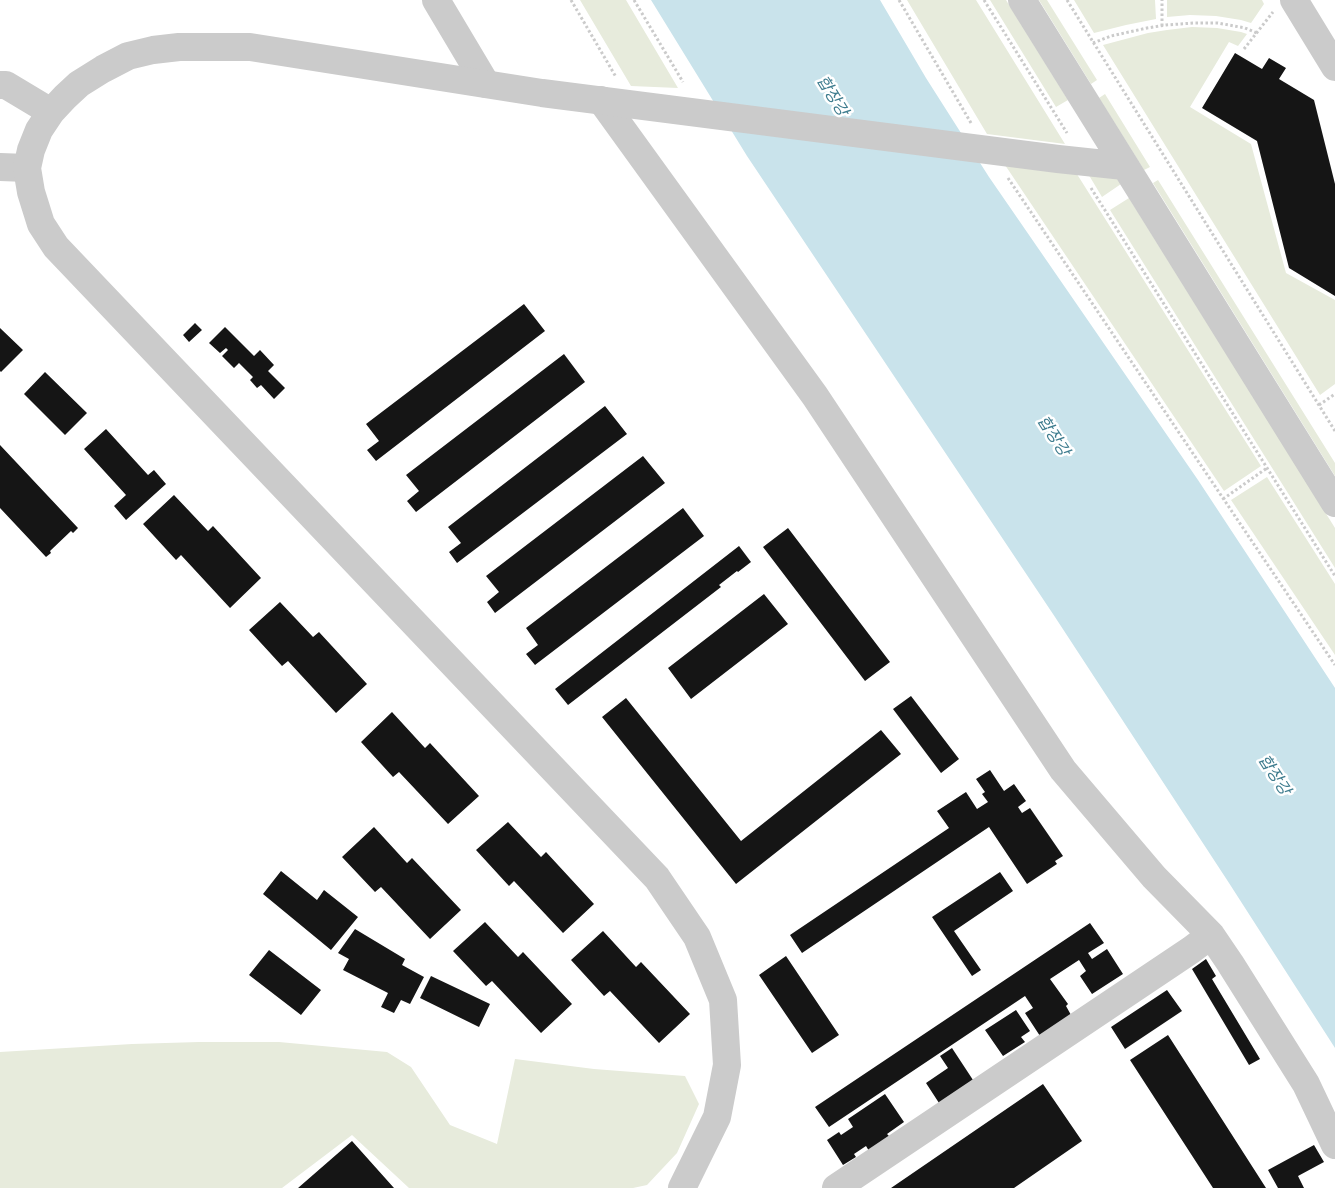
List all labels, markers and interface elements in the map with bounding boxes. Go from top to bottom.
water label: 합장강 [812,72,852,120]
water label: 합장강 [1033,412,1073,460]
water label: 합장강 [1254,751,1294,799]

